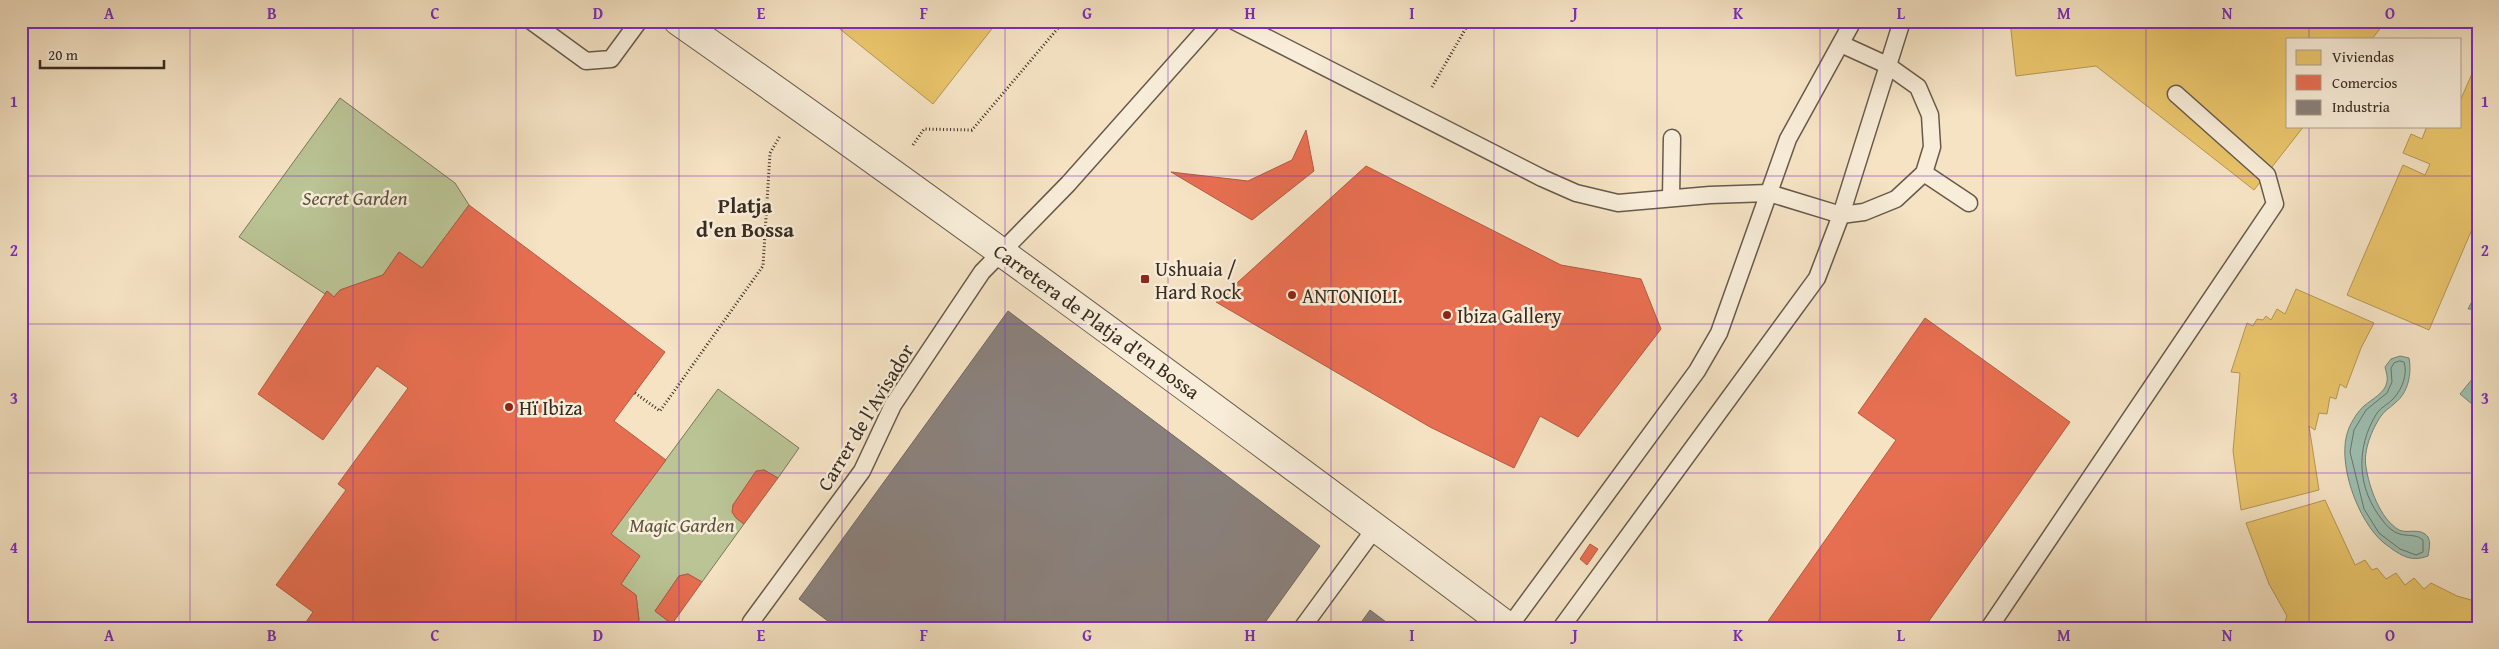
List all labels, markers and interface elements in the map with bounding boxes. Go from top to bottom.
text: A [104,1,115,25]
text: B [267,1,277,25]
text: C [430,1,440,25]
text: D [593,1,603,25]
text: E [757,1,766,25]
text: F [920,1,928,25]
text: G [1082,1,1092,25]
text: H [1244,1,1256,25]
text: I [1409,1,1415,25]
text: J [1569,1,1578,25]
text: K [1733,1,1744,25]
text: L [1897,1,1906,25]
text: M [2057,1,2071,25]
text: N [2222,1,2233,25]
text: O [2385,1,2395,25]
scale bar [40,38,164,70]
legend [2286,38,2462,128]
text: 20 m [48,44,79,65]
text: Viviendas [2332,46,2394,67]
text: Comercios [2332,72,2398,93]
text: 1 [10,89,18,113]
text: 1 [2481,89,2489,113]
text: Industria [2332,96,2390,117]
park label: Secret Garden [302,183,408,212]
district label: Platja d'en Bossa [696,190,794,245]
street label: Carretera de Platja d'en Bossa [988,236,1206,406]
text: 2 [10,238,18,262]
text: 2 [2481,238,2489,262]
place label: Ushuaia / Hard Rock [1155,254,1242,306]
marker: Ushuaia / Hard Rock [1139,273,1151,285]
place label: ANTONIOLI. [1302,281,1403,310]
marker: ANTONIOLI. [1286,289,1298,301]
place label: Ibiza Gallery [1457,301,1562,330]
marker: Ibiza Gallery [1441,309,1453,321]
street label: Carrer de l'Avisador [810,338,920,496]
text: 3 [10,386,18,410]
text: 3 [2481,386,2489,410]
place label: Hï Ibiza [519,393,583,422]
marker: Hï Ibiza [503,401,515,413]
park label: Magic Garden [629,510,735,539]
text: 4 [10,535,18,559]
text: 4 [2481,535,2489,559]
text: A [104,623,115,647]
text: B [267,623,277,647]
text: C [430,623,440,647]
text: D [593,623,603,647]
text: E [757,623,766,647]
text: F [920,623,928,647]
text: G [1082,623,1092,647]
text: H [1244,623,1256,647]
text: I [1409,623,1415,647]
text: J [1569,623,1578,647]
text: K [1733,623,1744,647]
text: L [1897,623,1906,647]
text: M [2057,623,2071,647]
text: N [2222,623,2233,647]
text: O [2385,623,2395,647]

